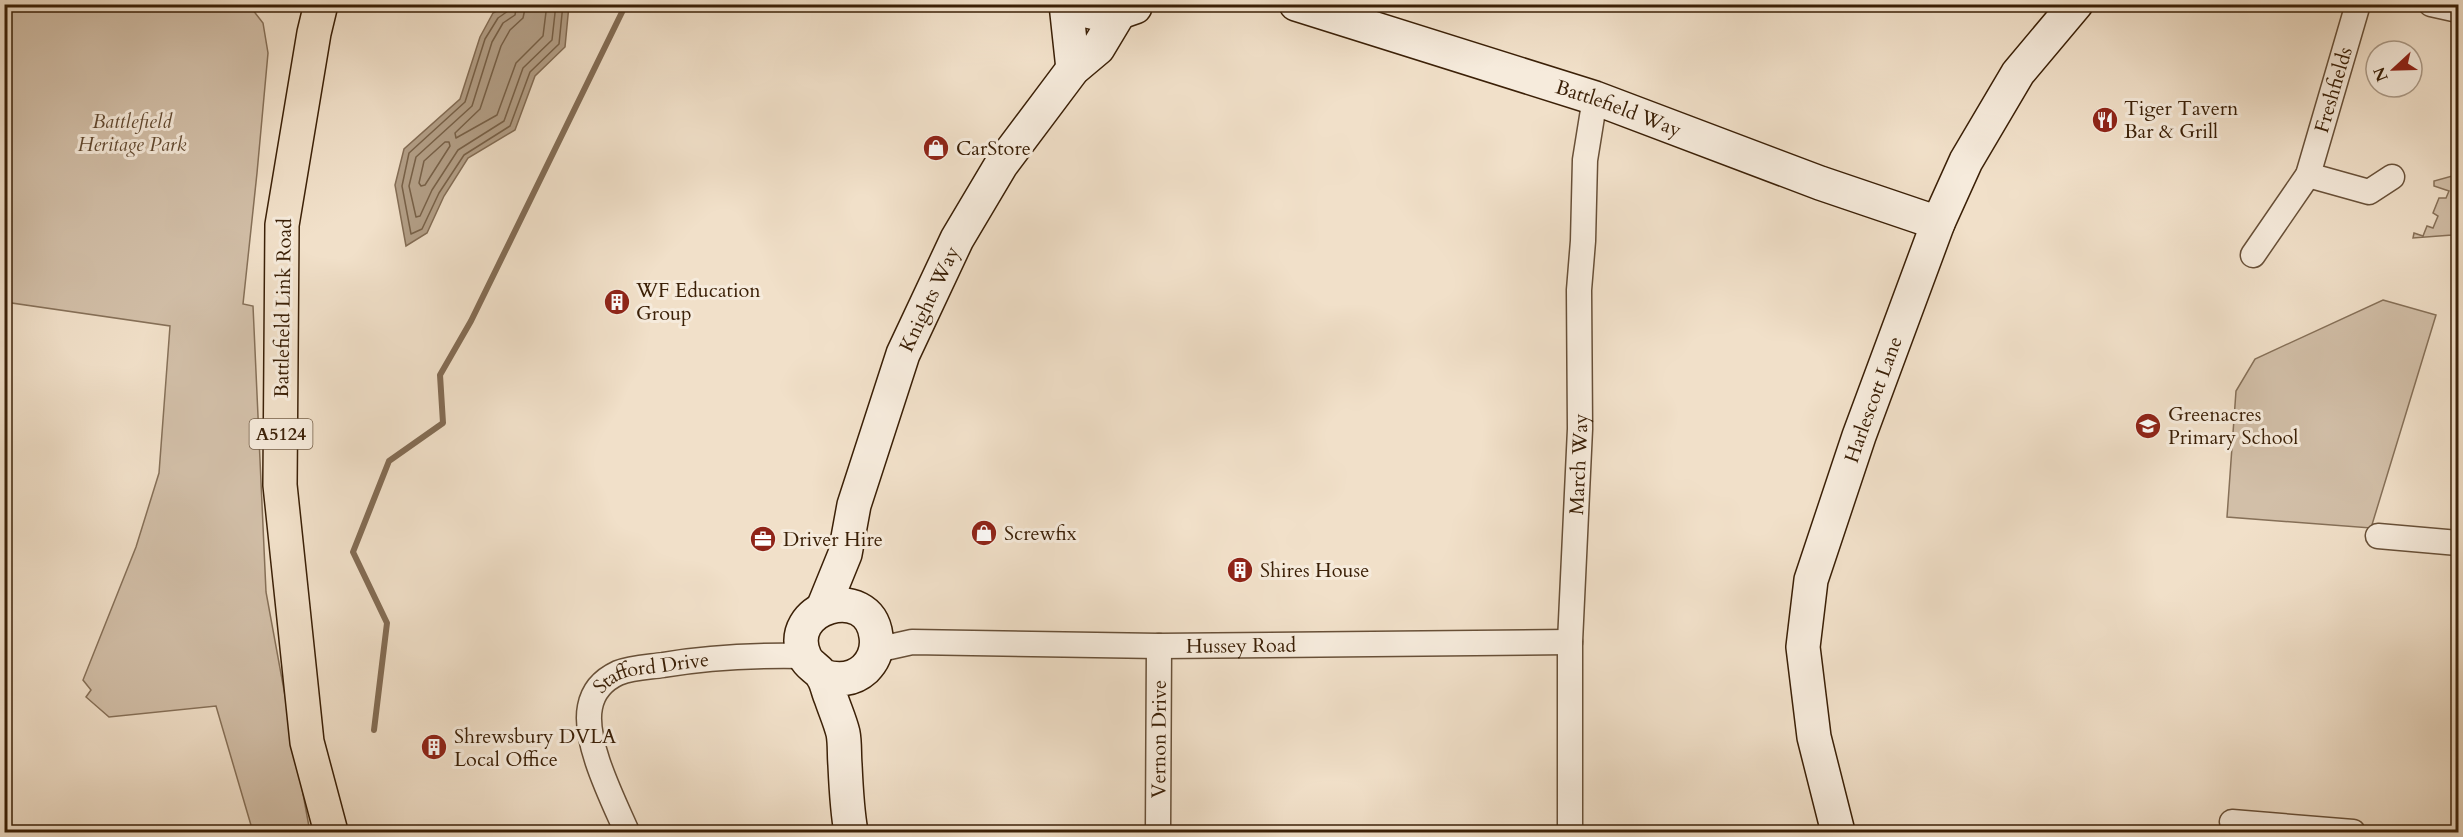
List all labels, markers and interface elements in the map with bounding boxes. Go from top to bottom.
north arrow [2364,39,2424,99]
street label: Freshfields [2308,43,2358,136]
text: N [2368,64,2394,85]
street label: Battlefield Way [1552,73,1686,143]
place label: Tiger Tavern Bar & Grill [2124,95,2239,145]
restaurant icon: Tiger Tavern Bar & Grill [2090,105,2120,135]
park label: Battlefield Heritage Park [78,108,187,158]
shop icon: CarStore [921,133,951,163]
place label: CarStore [956,135,1031,162]
street label: Battlefield Link Road [268,218,298,398]
street label: Knights Way [893,241,966,356]
place label: WF Education Group [635,277,761,327]
building icon: WF Education Group [602,287,632,317]
street label: Harlescott Lane [1838,332,1908,466]
place label: Greenacres Primary School [2168,401,2298,451]
school or university icon: Greenacres Primary School [2133,411,2163,441]
street label: March Way [1562,413,1594,516]
road number: A5124 [250,419,312,449]
shop icon: Screwfix [969,518,999,548]
place label: Screwfix [1004,520,1077,547]
office icon: Driver Hire [748,524,778,554]
place label: Driver Hire [783,526,883,553]
building icon: Shires House [1225,555,1255,585]
place label: Shires House [1260,557,1369,584]
street label: Hussey Road [1186,631,1297,659]
street label: Stafford Drive [586,646,710,699]
street label: Vernon Drive [1145,680,1172,798]
place label: Shrewsbury DVLA Local Office [454,723,617,773]
building icon: Shrewsbury DVLA Local Office [419,732,449,762]

